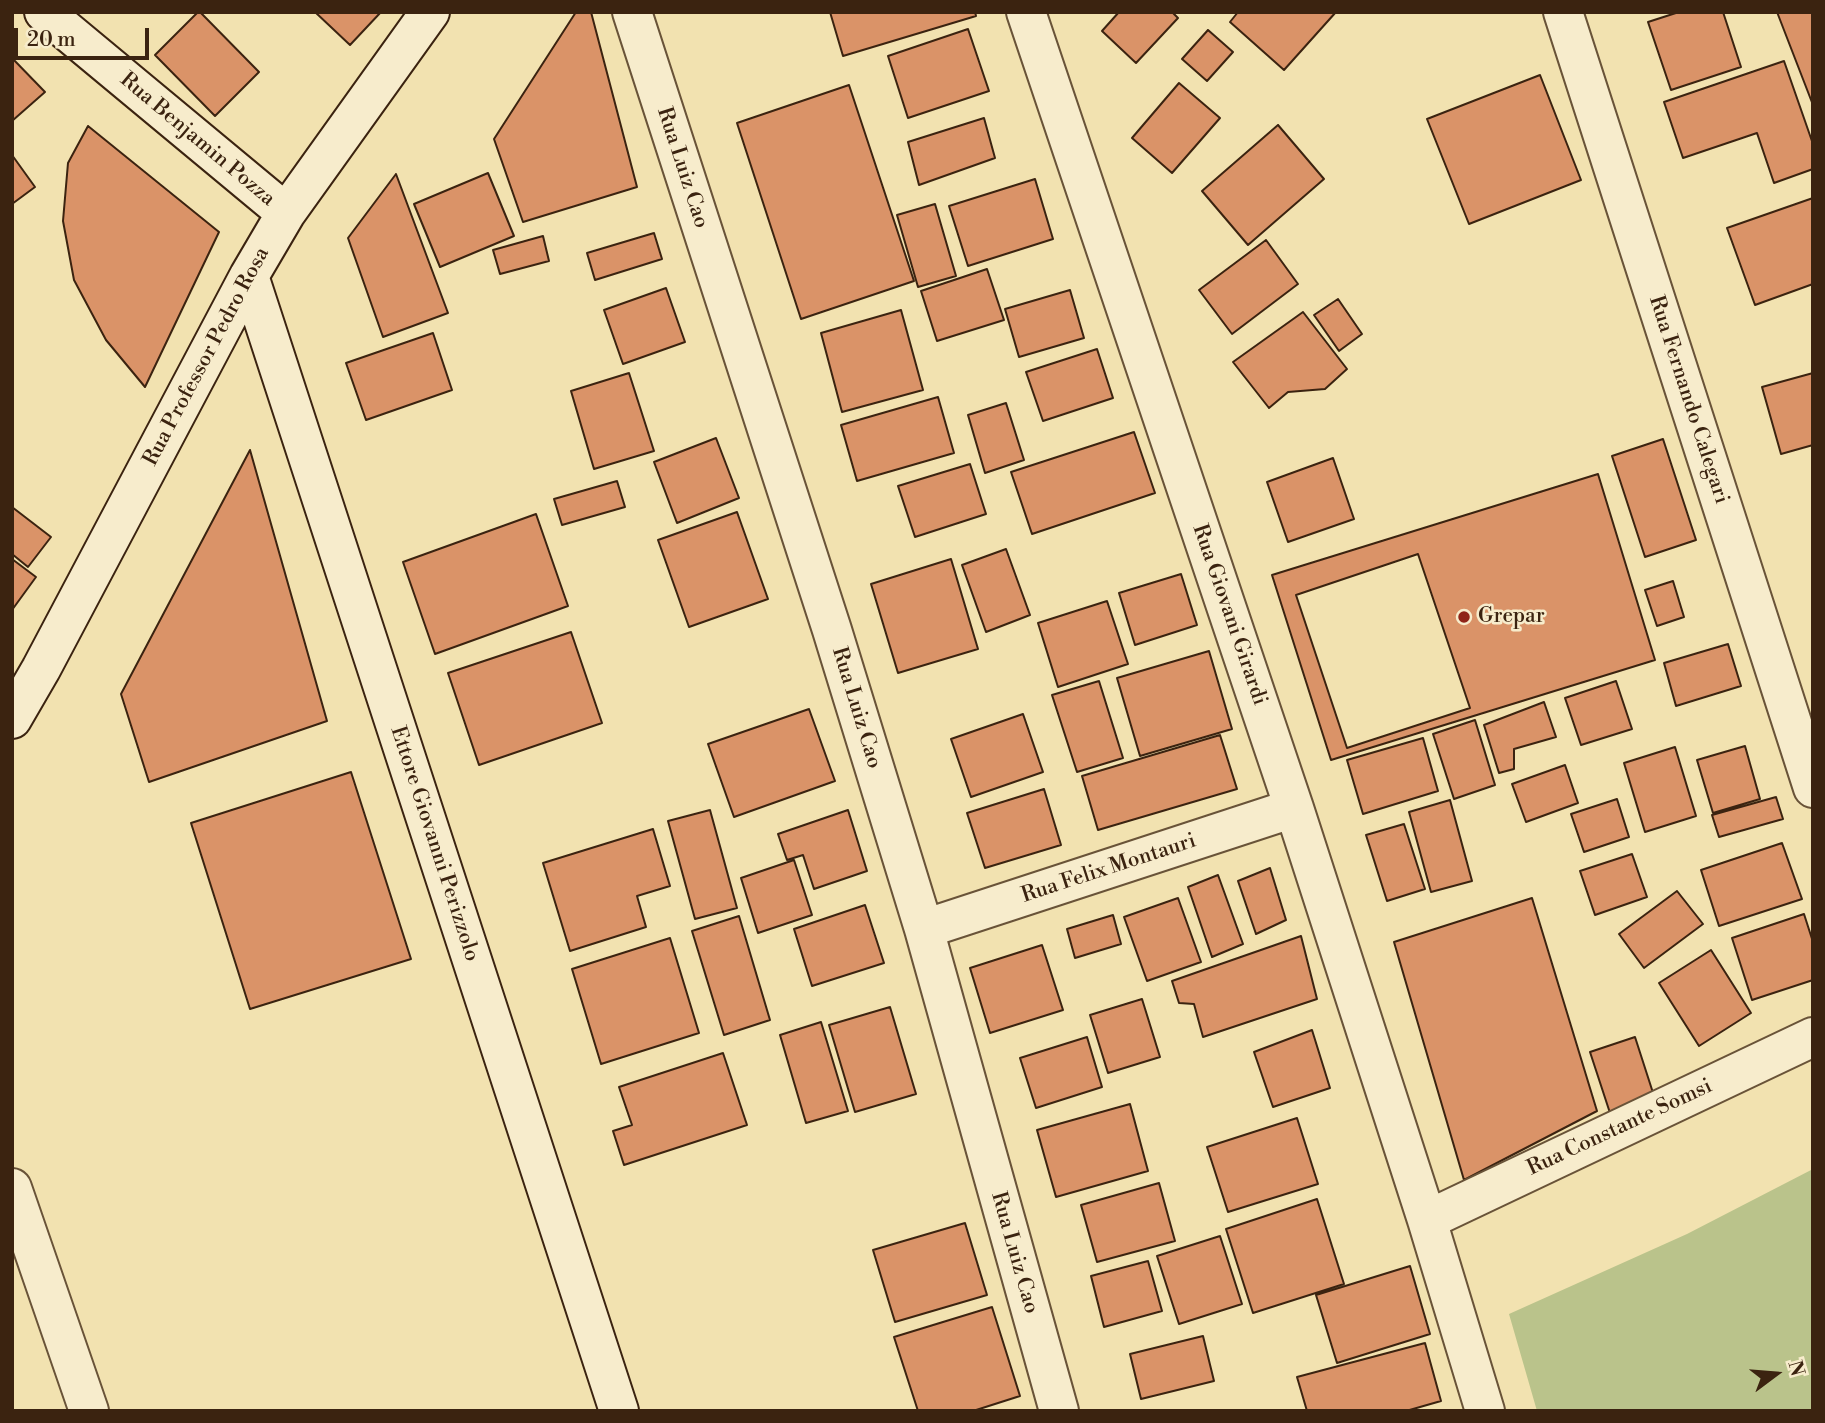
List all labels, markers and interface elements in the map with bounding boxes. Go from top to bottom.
scale bar [18,14,152,58]
text: 20 m [27,27,76,53]
street label: Rua Benjamin Pozza [114,68,280,212]
street label: Rua Luiz Cao [651,104,713,232]
street label: Rua Professor Pedro Rosa [139,243,275,471]
street label: Rua Fernando Calegari [1642,293,1734,507]
street label: Rua Giovani Girardi [1186,521,1272,709]
place label: Grepar [1478,604,1545,630]
marker: Grepar [1456,609,1472,625]
street label: Rua Luiz Cao [826,644,886,772]
street label: Ettore Giovanni Perizzolo [384,723,484,965]
street label: Rua Felix Montauri [1018,829,1200,909]
street label: Rua Constante Somsi [1524,1074,1716,1182]
street label: Rua Luiz Cao [985,1189,1043,1317]
north arrow [1741,1339,1811,1409]
text: N [1783,1358,1810,1379]

